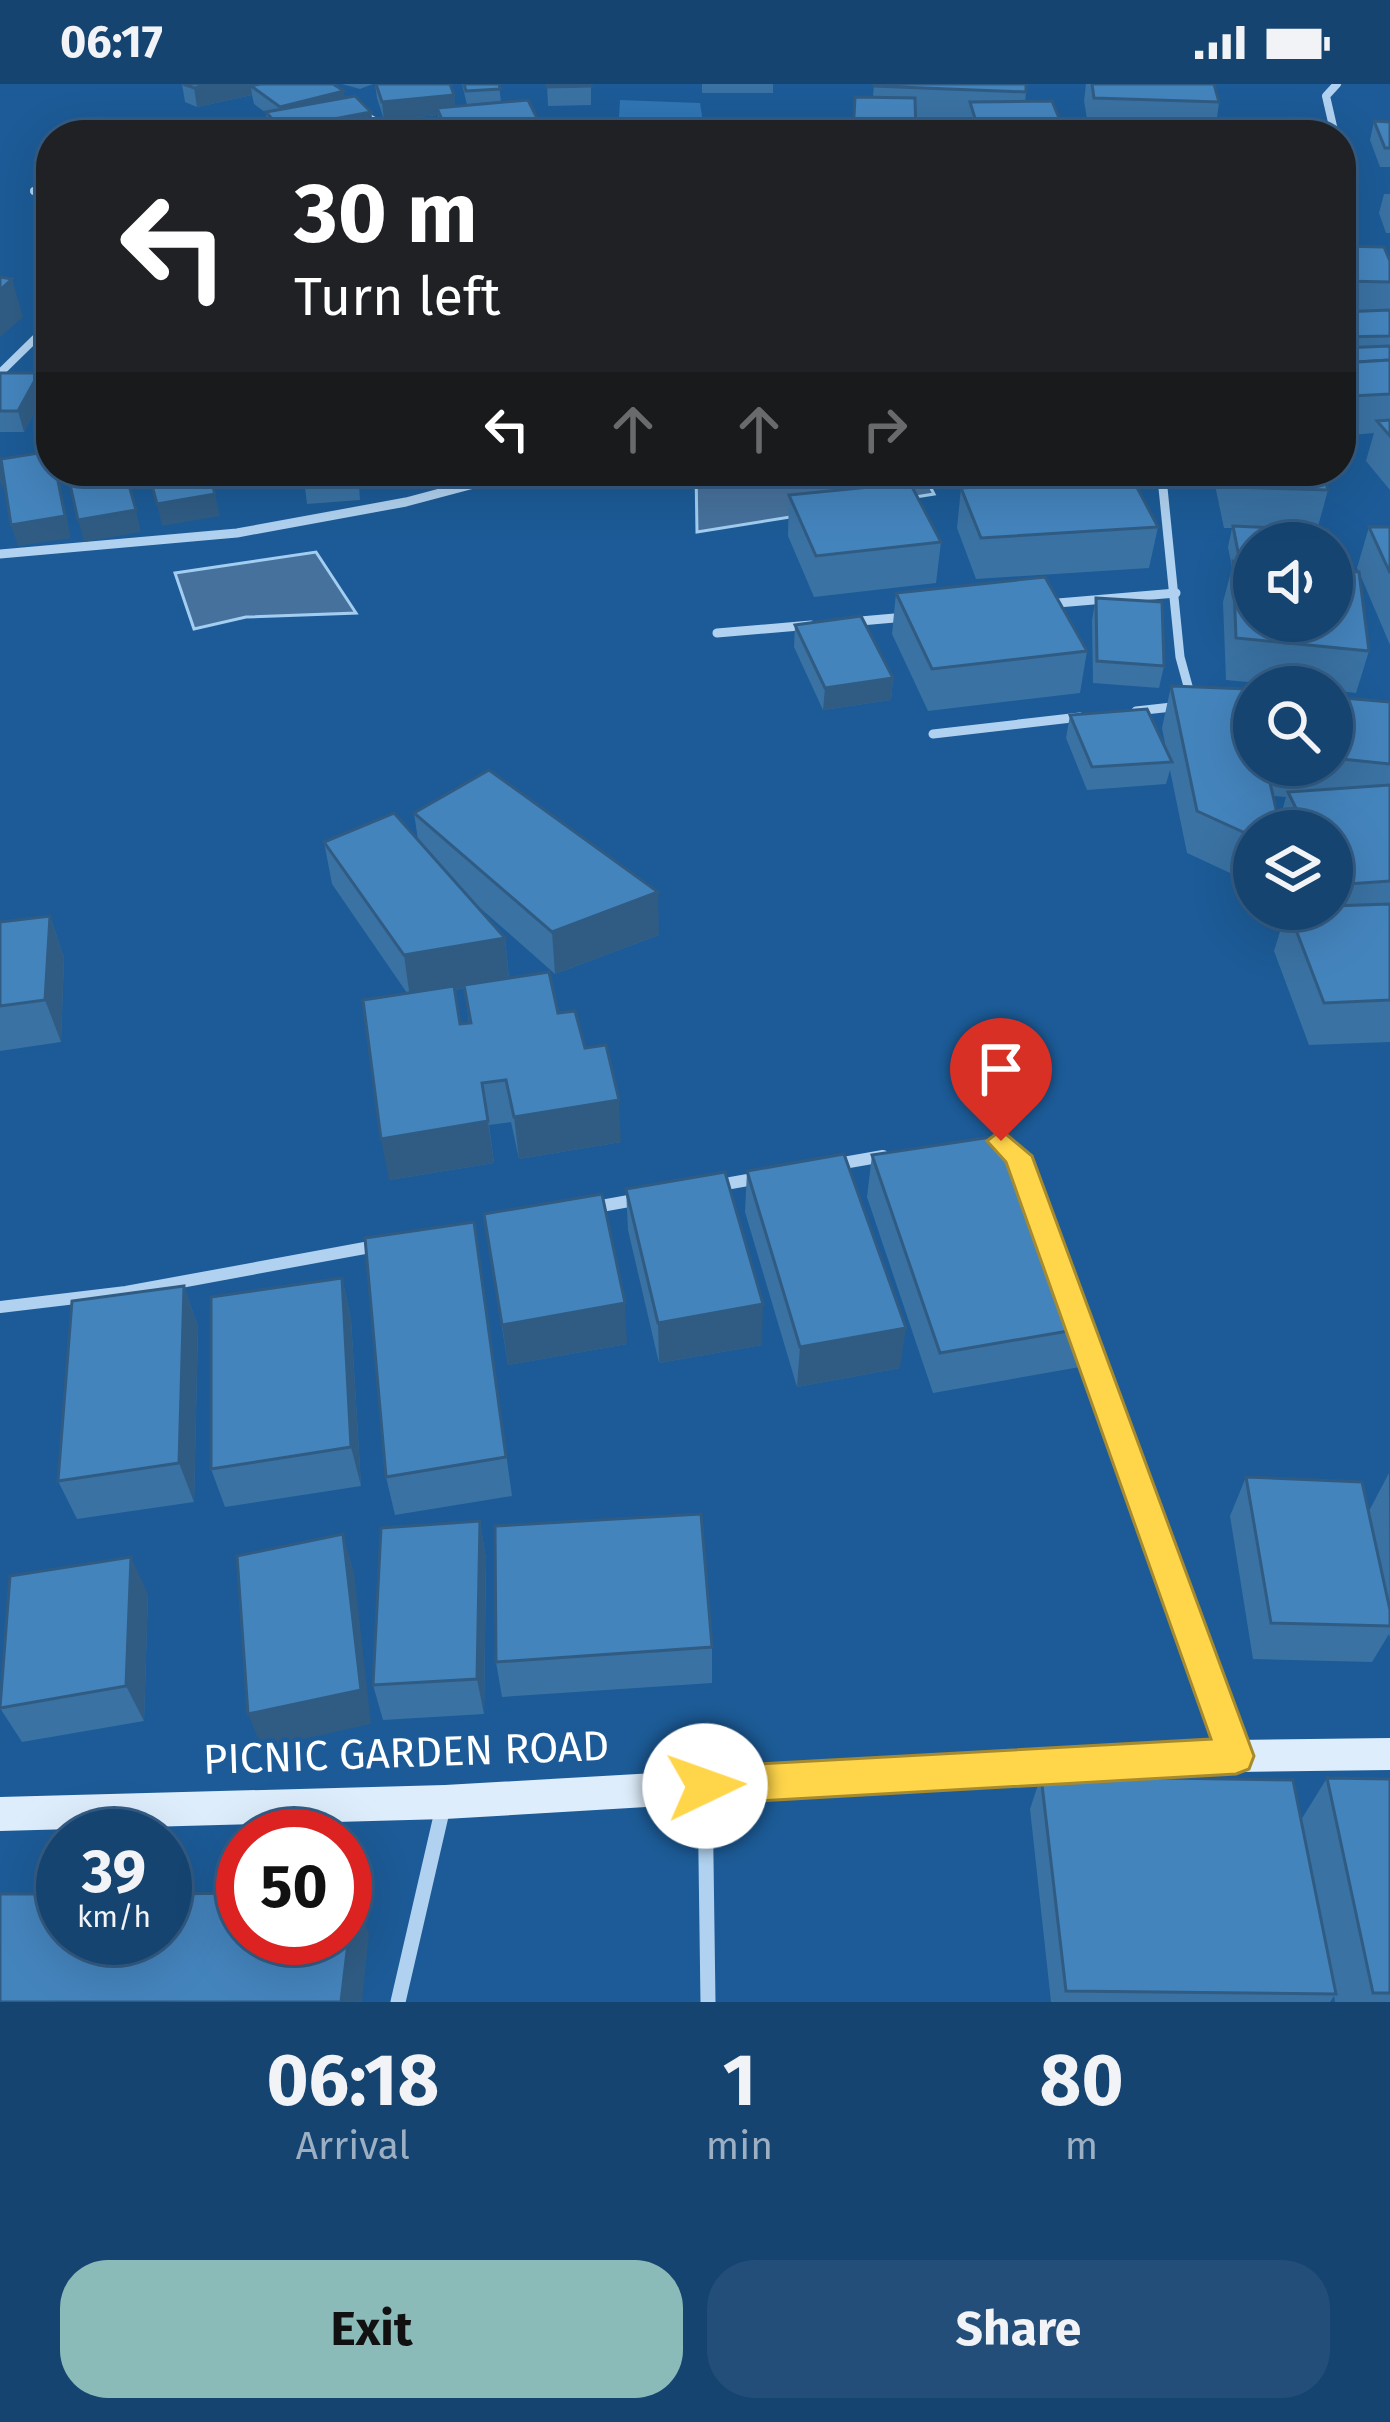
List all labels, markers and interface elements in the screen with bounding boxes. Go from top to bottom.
text: 06:17 [60,15,163,69]
text: 30 m [294,163,478,264]
icon: left [96,168,252,324]
text: Turn left [294,265,501,329]
icon: left [474,396,540,462]
icon: ahead [600,396,666,462]
icon: ahead [726,396,792,462]
icon: right [852,396,918,462]
map controls [1233,522,1353,930]
button: sound [1233,522,1353,642]
button: search [1233,666,1353,786]
button: layers [1233,810,1353,930]
pin [950,1018,1052,1141]
icon: arrive [968,1036,1034,1102]
street label: PICNIC GARDEN ROAD [202,1721,610,1785]
position arrow [642,1723,768,1849]
speed limit sign: 50 [216,1809,372,1965]
text: 39 [82,1836,146,1908]
text: km/h [77,1899,151,1935]
text: 06:18 [266,2038,439,2124]
text: 1 [723,2038,756,2124]
text: 80 [1040,2038,1124,2124]
text: Arrival [296,2123,410,2169]
text: min [706,2123,773,2169]
text: m [1065,2123,1098,2169]
button: Exit [60,2260,683,2398]
button: Share [707,2260,1330,2398]

